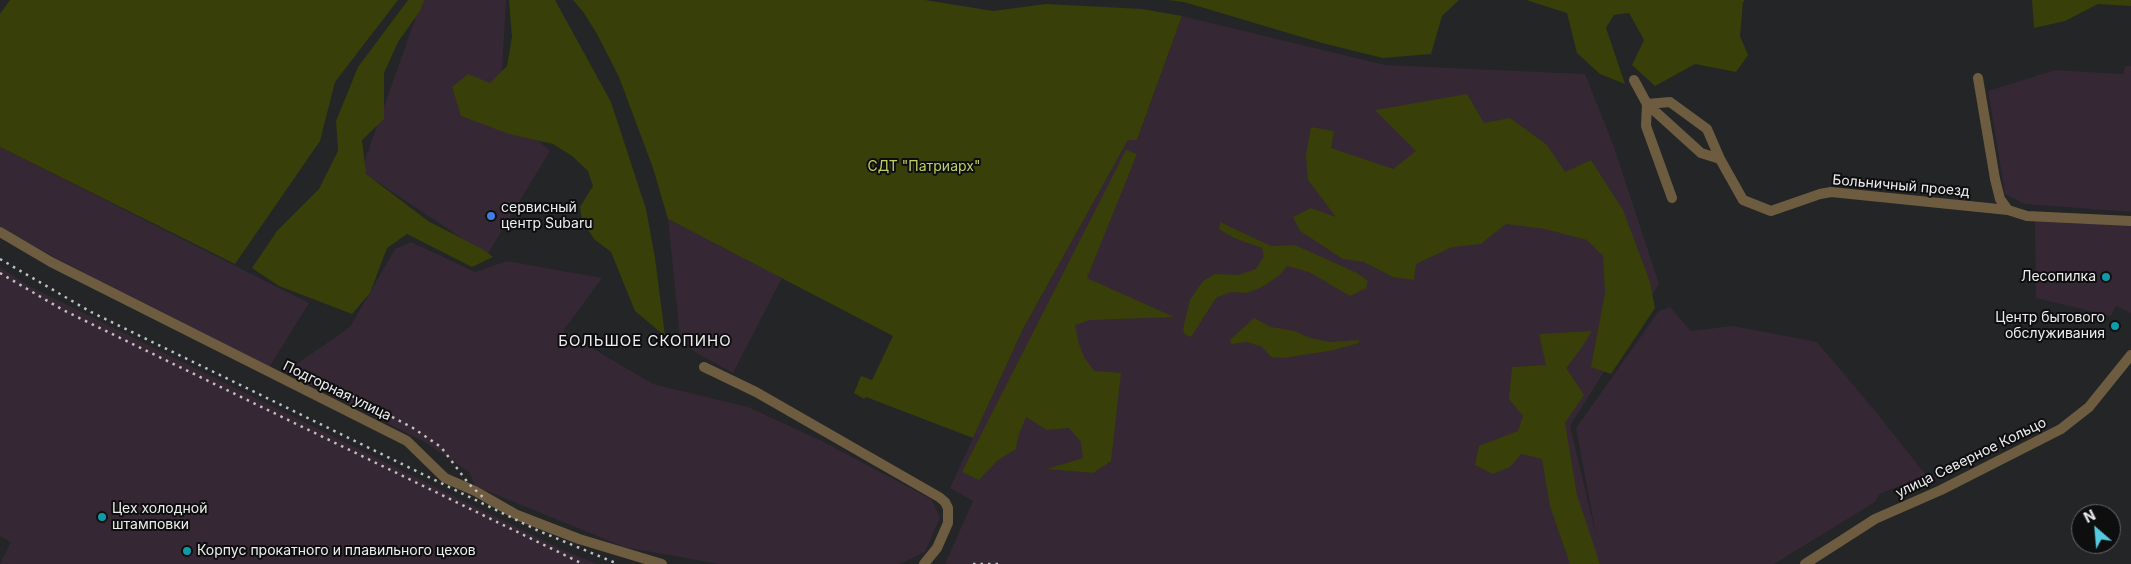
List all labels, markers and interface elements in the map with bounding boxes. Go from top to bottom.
park label: СДТ "Патриарх" [868,159,980,175]
street label: Больничный проезд [1832,172,1970,200]
place label: сервисный центр Subaru [501,200,592,232]
marker: сервисный центр Subaru [485,210,497,222]
place label: Лесопилка [2021,269,2096,285]
marker: Лесопилка [2100,271,2112,283]
place label: Центр бытового обслуживания [1995,310,2105,342]
marker: Центр бытового обслуживания [2109,320,2121,332]
district label: БОЛЬШОЕ СКОПИНО [556,332,734,350]
street label: Подгорная улица [280,358,394,424]
street label: улица Северное Кольцо [1893,414,2049,502]
place label: Цех холодной штамповки [112,501,207,534]
north arrow [2071,504,2121,554]
text: N [2081,506,2098,526]
marker: Цех холодной штамповки [96,511,108,523]
place label: Корпус прокатного и плавильного цехов [197,543,476,559]
marker: Корпус прокатного и плавильного цехов [181,545,193,557]

